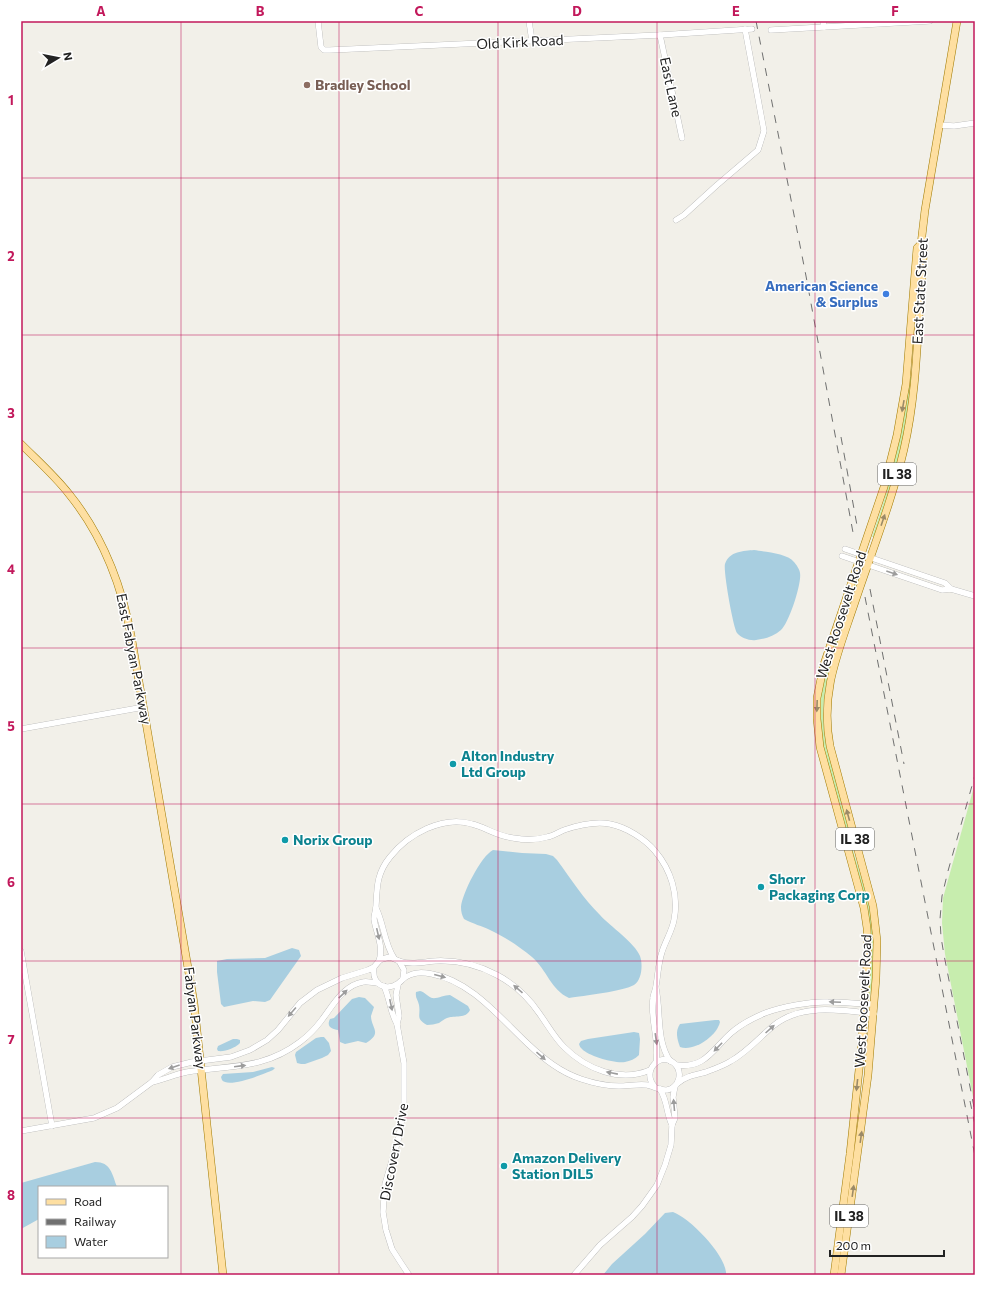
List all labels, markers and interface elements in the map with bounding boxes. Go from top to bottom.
text: A [96,3,106,19]
text: B [256,3,265,19]
text: C [415,3,424,19]
text: D [572,3,582,19]
text: E [732,3,740,19]
text: F [891,3,899,19]
street label: Old Kirk Road [476,31,564,52]
north arrow [38,38,78,78]
text: N [61,51,75,61]
street label: East Lane [657,55,686,119]
place label: Bradley School [315,76,411,93]
marker: Bradley School [302,80,312,90]
text: 1 [8,92,14,108]
street label: East State Street [908,237,931,345]
text: 2 [7,248,15,264]
place label: American Science & Surplus [765,277,878,310]
marker: American Science & Surplus [881,289,891,299]
one-way arrow [900,400,906,412]
text: 3 [7,405,15,421]
road number: IL 38 [878,463,916,485]
one-way arrow [880,514,886,526]
street label: West Roosevelt Road [812,549,869,681]
text: 4 [7,561,15,577]
one-way arrow [887,570,899,576]
street label: East Fabyan Parkway [113,592,156,726]
one-way arrow [814,700,820,713]
text: 5 [7,718,15,734]
place label: Alton Industry Ltd Group [461,747,555,780]
marker: Alton Industry Ltd Group [448,759,458,769]
one-way arrow [845,809,851,821]
road number: IL 38 [836,828,874,850]
place label: Norix Group [293,831,373,848]
marker: Norix Group [280,835,290,845]
place label: Shorr Packaging Corp [769,870,870,903]
text: 6 [7,874,15,890]
marker: Shorr Packaging Corp [756,882,766,892]
one-way arrow [376,928,382,941]
street label: West Roosevelt Road [851,934,874,1068]
street label: Fabyan Parkway [181,966,210,1070]
one-way arrow [435,973,447,979]
one-way arrow [513,985,523,994]
one-way arrow [338,989,348,999]
one-way arrow [388,999,394,1011]
one-way arrow [828,999,841,1005]
one-way arrow [287,1007,297,1017]
one-way arrow [765,1024,775,1034]
text: 7 [7,1031,15,1047]
one-way arrow [652,1033,659,1045]
one-way arrow [713,1042,723,1052]
one-way arrow [536,1051,546,1060]
one-way arrow [234,1063,246,1069]
one-way arrow [167,1064,179,1070]
one-way arrow [606,1070,618,1076]
one-way arrow [854,1079,861,1091]
one-way arrow [670,1099,677,1111]
street label: Discovery Drive [376,1102,411,1202]
one-way arrow [857,1130,864,1143]
place label: Amazon Delivery Station DIL5 [512,1149,622,1182]
marker: Amazon Delivery Station DIL5 [499,1161,509,1171]
one-way arrow [850,1185,856,1197]
legend [38,1186,168,1258]
text: 8 [7,1187,15,1203]
text: Road [74,1194,102,1208]
road number: IL 38 [830,1205,868,1227]
text: Railway [74,1214,116,1228]
scale bar [830,1232,944,1258]
text: Water [74,1234,108,1248]
text: 200 m [836,1238,871,1252]

